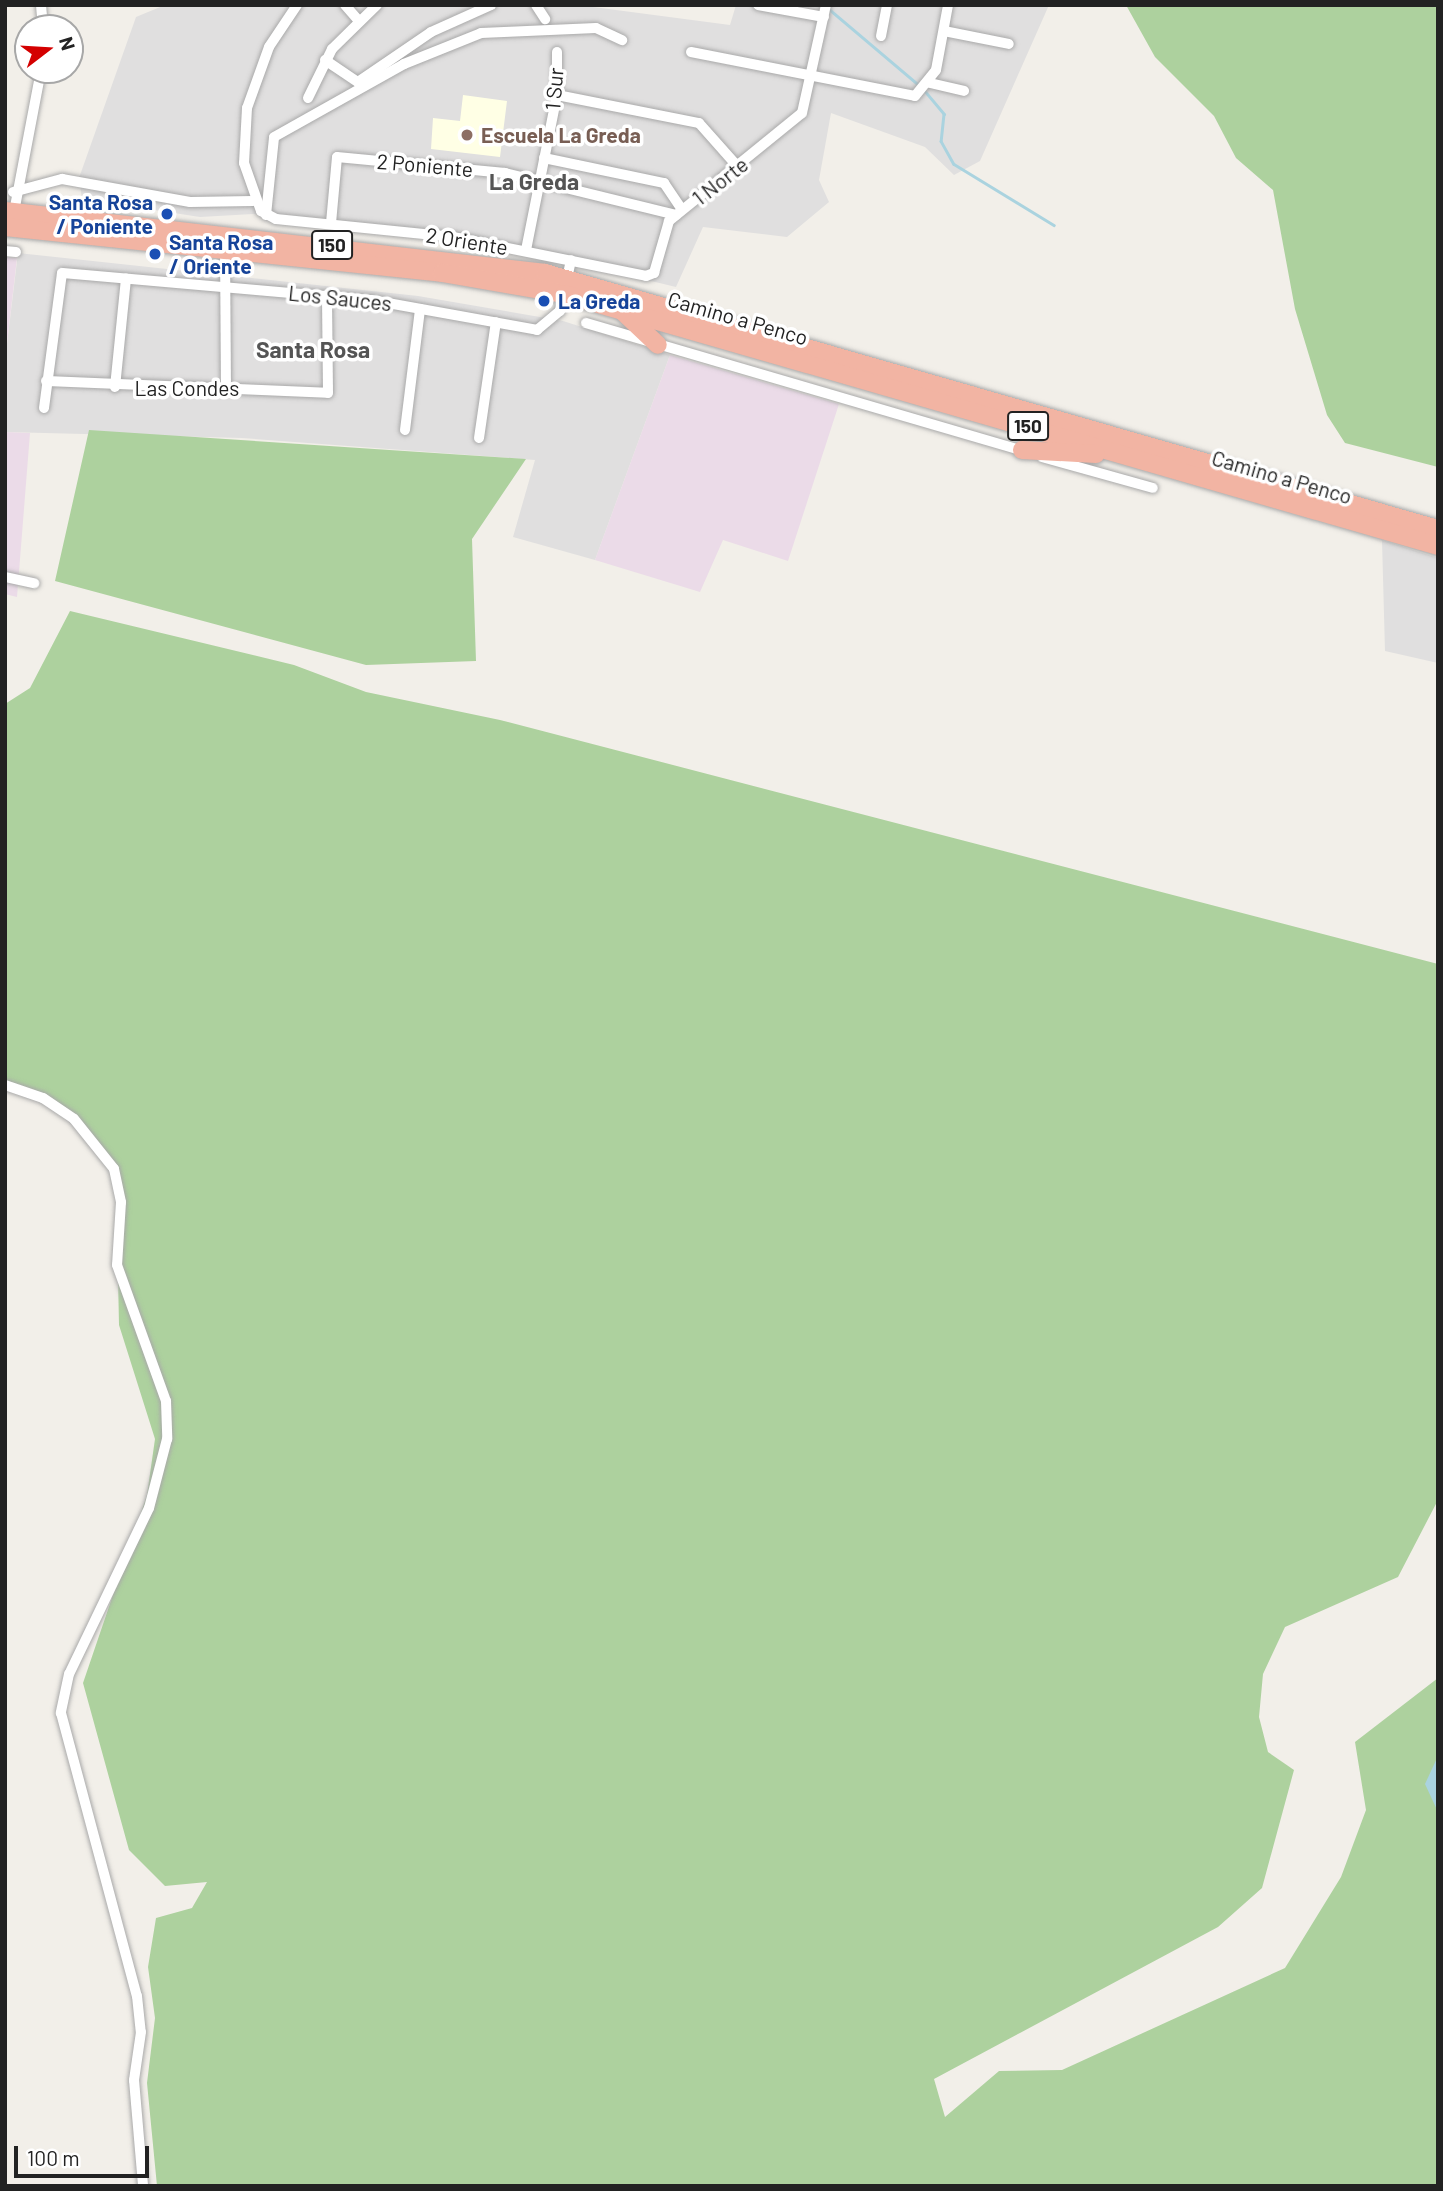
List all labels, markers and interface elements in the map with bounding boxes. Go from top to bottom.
north arrow [14,14,84,84]
text: N [55,34,80,53]
street label: 1 Sur [540,67,568,111]
place label: Escuela La Greda [481,122,641,148]
marker: Escuela La Greda [459,127,475,143]
street label: 2 Poniente [376,148,474,182]
street label: 1 Norte [687,151,753,211]
district label: La Greda [489,167,579,195]
place label: Santa Rosa / Poniente [49,189,153,239]
marker: Santa Rosa / Poniente [159,206,175,222]
street label: 2 Oriente [424,222,510,260]
place label: Santa Rosa / Oriente [169,229,273,279]
road number: 150 [311,230,353,260]
marker: Santa Rosa / Oriente [147,246,163,262]
street label: Los Sauces [287,280,393,316]
street label: Camino a Penco [665,286,811,350]
place label: La Greda [558,288,640,314]
marker: La Greda [536,293,552,309]
district label: Santa Rosa [256,335,370,363]
street label: Las Condes [135,375,239,401]
road number: 150 [1007,410,1049,442]
street label: Camino a Penco [1209,445,1355,509]
scale bar [18,2132,152,2176]
text: 100 m [27,2145,80,2170]

